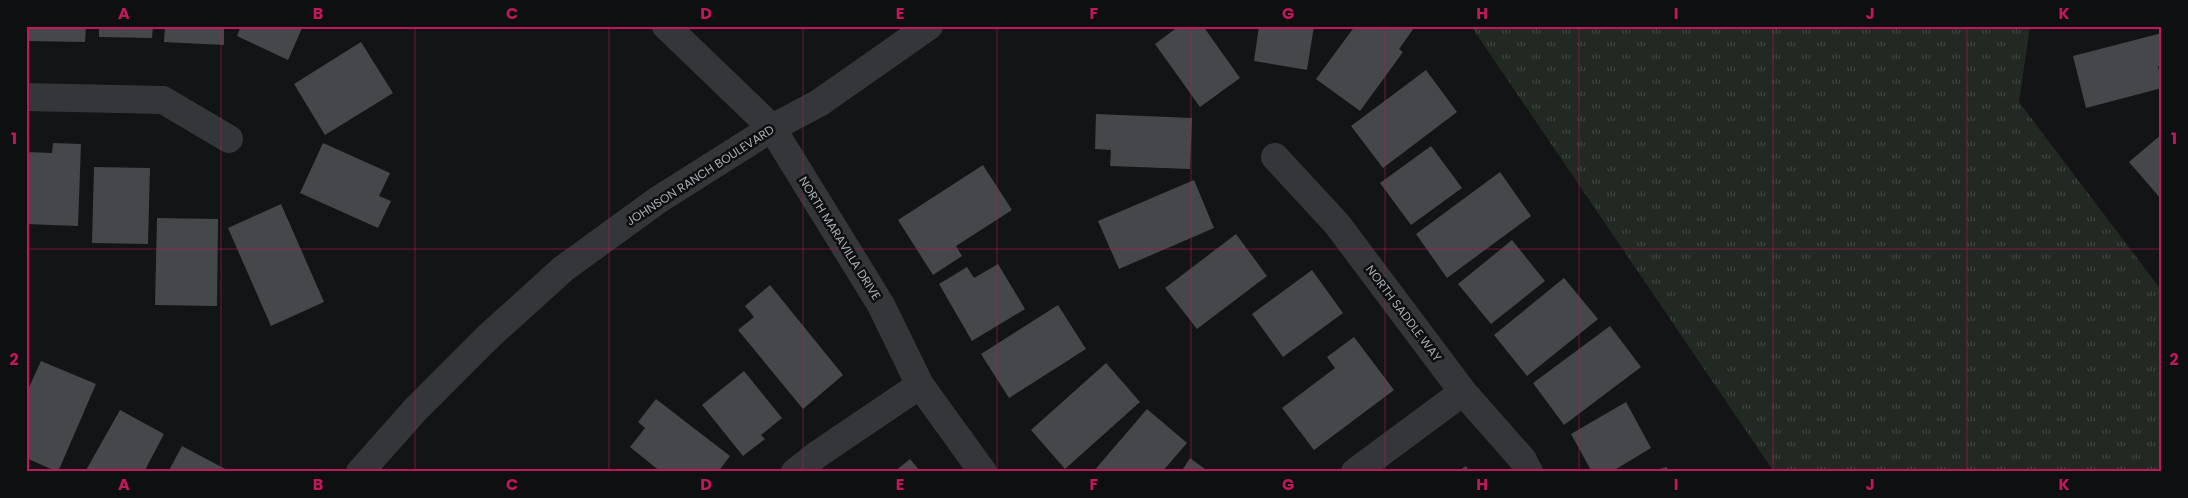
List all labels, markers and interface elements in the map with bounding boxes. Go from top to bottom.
text: A [118,2,130,25]
text: B [313,2,323,25]
text: C [506,2,518,25]
text: D [700,2,712,25]
text: E [896,2,904,25]
text: F [1090,2,1099,25]
text: G [1282,2,1294,25]
text: H [1476,2,1488,25]
text: I [1674,2,1678,25]
text: J [1865,2,1875,25]
text: K [2058,2,2070,25]
street label: JOHNSON RANCH BOULEVARD [623,121,777,229]
text: 1 [11,127,17,150]
text: 1 [2171,127,2177,150]
street label: NORTH MARAVILLA DRIVE [795,173,885,303]
street label: NORTH SADDLE WAY [1362,261,1446,365]
text: 2 [9,348,19,371]
text: 2 [2169,348,2179,371]
text: A [118,473,130,496]
text: B [313,473,323,496]
text: C [506,473,518,496]
text: D [700,473,712,496]
text: E [896,473,904,496]
text: F [1090,473,1099,496]
text: G [1282,473,1294,496]
text: H [1476,473,1488,496]
text: I [1674,473,1678,496]
text: J [1865,473,1875,496]
text: K [2058,473,2070,496]

